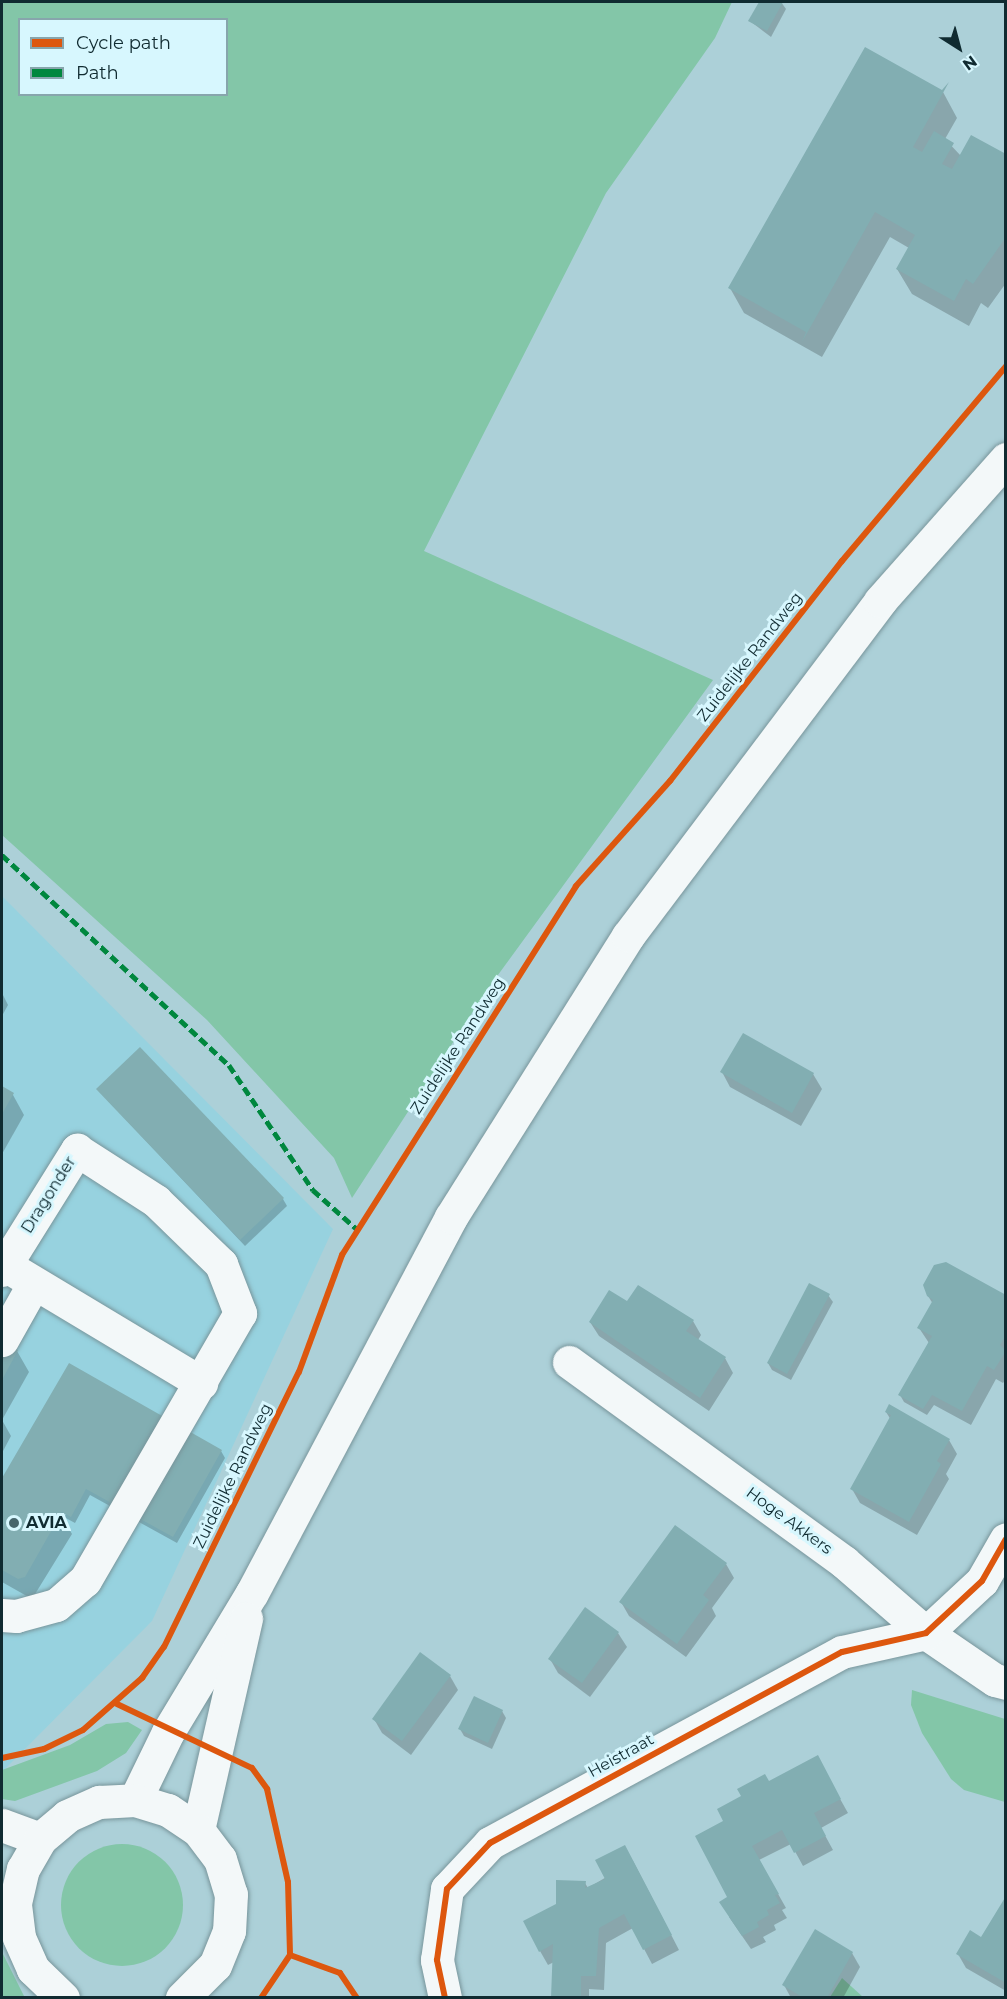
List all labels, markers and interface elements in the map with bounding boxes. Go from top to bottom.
legend [18,18,228,96]
north arrow [929,18,989,78]
text: Cycle path [76,32,171,54]
text: N [959,51,981,74]
text: Path [76,62,119,84]
street label: Zuidelijke Randweg [693,588,807,726]
street label: Zuidelijke Randweg [407,974,509,1118]
street label: Dragonder [18,1153,80,1237]
street label: Zuidelijke Randweg [190,1400,276,1552]
street label: Hoge Akkers [742,1483,836,1559]
place label: AVIA [26,1513,67,1533]
marker: AVIA [7,1516,21,1530]
street label: Heistraat [585,1730,657,1782]

